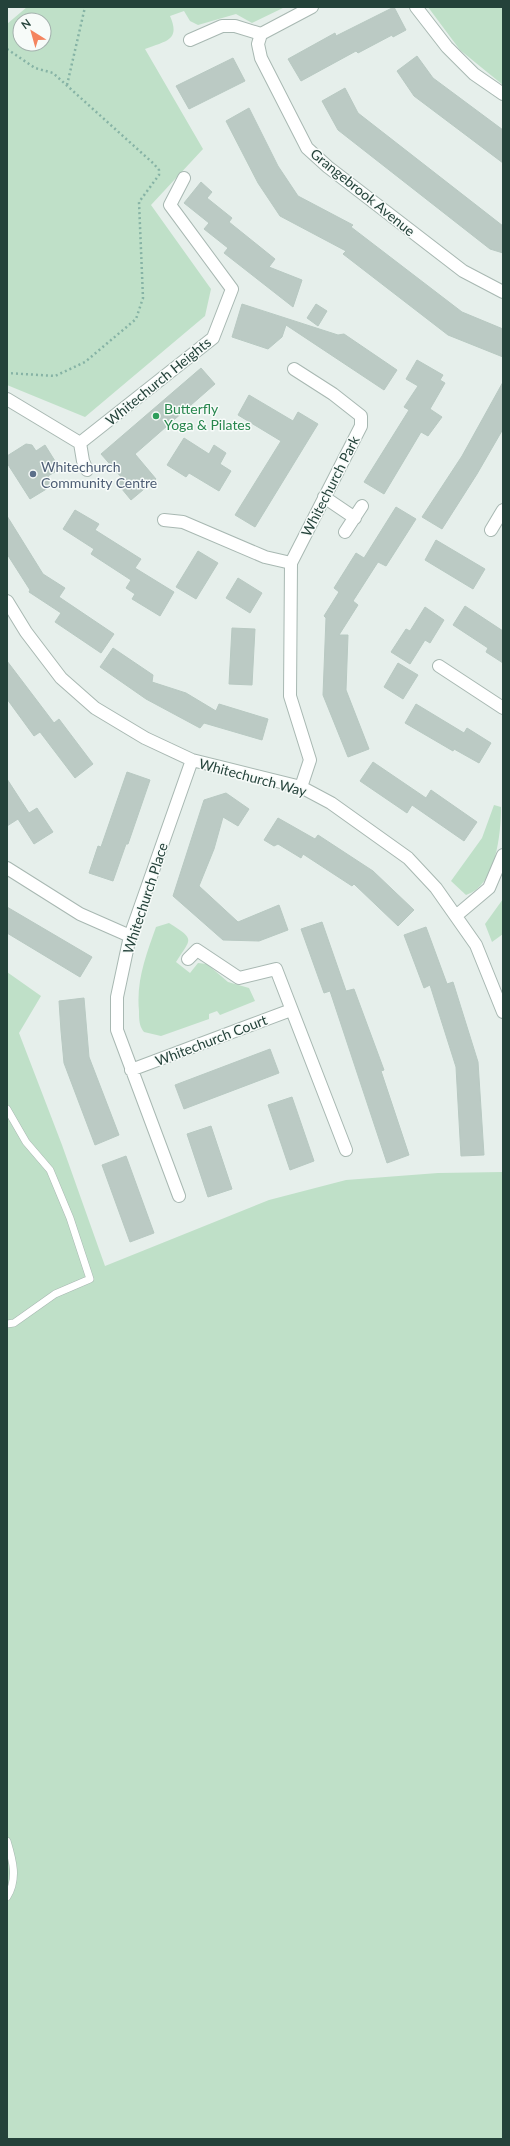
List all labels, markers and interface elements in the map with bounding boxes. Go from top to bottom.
north arrow [12,12,52,52]
text: N [18,16,33,31]
street label: Grangebrook Avenue [307,145,419,239]
street label: Whitechurch Heights [102,333,214,429]
place label: Butterfly Yoga & Pilates [164,400,251,433]
marker: Butterfly Yoga & Pilates [151,411,161,421]
street label: Whitechurch Park [297,432,363,539]
place label: Whitechurch Community Centre [41,458,157,491]
marker: Whitechurch Community Centre [28,469,38,479]
street label: Whitechurch Way [197,754,309,800]
street label: Whitechurch Place [119,840,171,956]
street label: Whitechurch Court [153,1011,269,1069]

